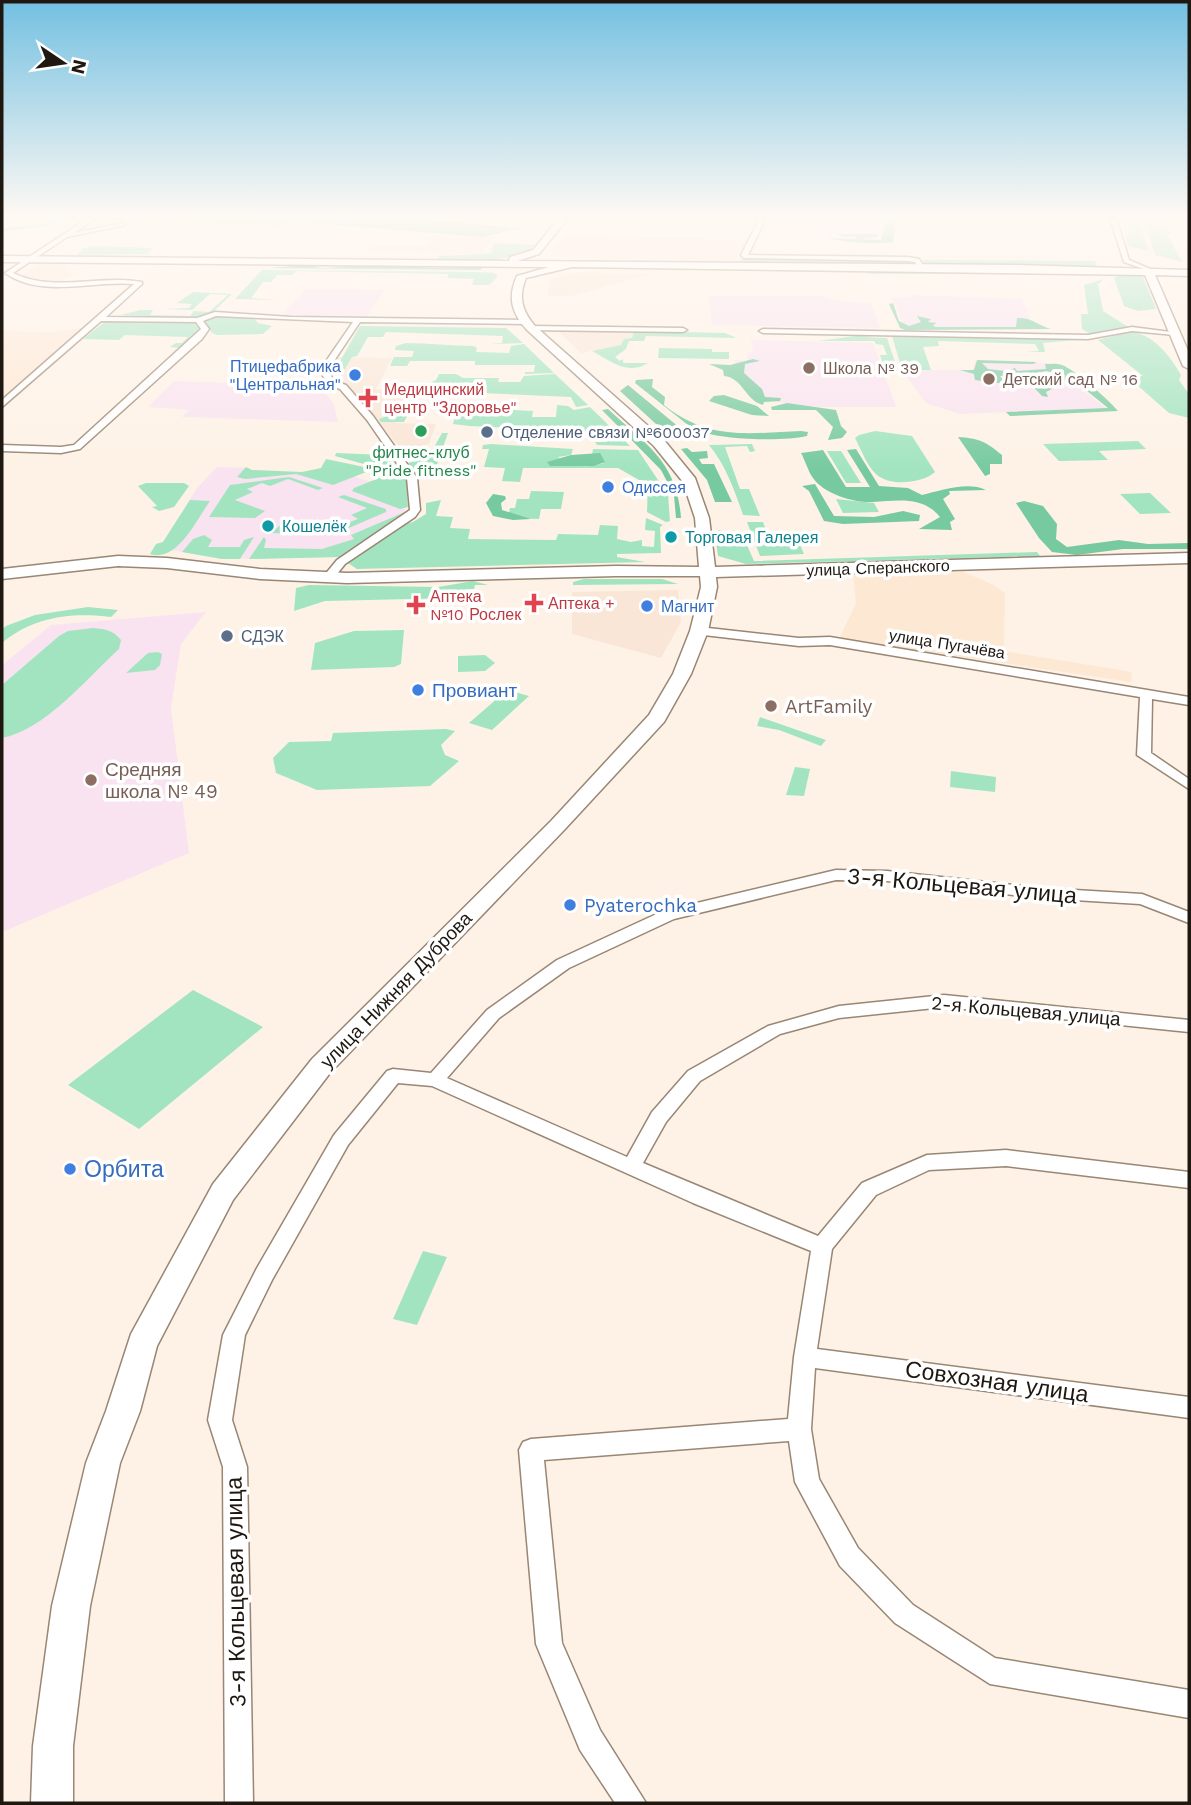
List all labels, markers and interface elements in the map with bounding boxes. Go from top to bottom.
north arrow [28,28,98,98]
text: N [66,57,92,76]
place label: Птицефабрика "Центральная" [229,357,341,394]
place label: Школа № 39 [823,359,919,378]
marker: Школа № 39 [801,360,817,376]
marker: Птицефабрика "Центральная" [347,367,363,383]
place label: Детский сад № 16 [1003,370,1138,389]
marker: Детский сад № 16 [981,371,997,387]
place label: Медицинский центр "Здоровье" [384,380,517,417]
marker: Медицинский центр "Здоровье" [358,388,378,408]
marker: фитнес-клуб "Pride fitness" [413,423,429,439]
place label: Отделение связи №600037 [501,423,709,442]
marker: Отделение связи №600037 [479,424,495,440]
place label: фитнес-клуб "Pride fitness" [366,443,476,480]
place label: Одиссея [622,478,686,497]
marker: Одиссея [600,479,616,495]
place label: Кошелёк [282,517,348,536]
marker: Кошелёк [260,518,276,534]
place label: Торговая Галерея [685,528,818,547]
marker: Торговая Галерея [663,529,679,545]
street label: улица Сперанского [806,556,950,580]
place label: Аптека №10 Рослек [430,587,522,624]
place label: Аптека + [548,594,615,613]
marker: Аптека + [526,595,542,611]
marker: Аптека №10 Рослек [408,597,424,613]
place label: Магнит [661,597,715,616]
marker: Магнит [639,598,655,614]
street label: улица Пугачёва [888,625,1007,663]
place label: СДЭК [241,627,285,646]
marker: СДЭК [219,628,235,644]
place label: Провиант [432,679,518,702]
marker: Провиант [410,682,426,698]
place label: ArtFamily [785,695,873,718]
marker: ArtFamily [763,698,779,714]
place label: Средняя школа № 49 [105,758,218,803]
marker: Средняя школа № 49 [83,772,99,788]
street label: 3-я Кольцевая улица [846,863,1078,910]
place label: Pyaterochka [584,894,697,917]
marker: Pyaterochka [562,897,578,913]
street label: улица Нижняя Дуброва [315,907,477,1073]
street label: 2-я Кольцевая улица [930,991,1122,1031]
place label: Орбита [84,1156,164,1183]
marker: Орбита [62,1161,78,1177]
street label: Совхозная улица [904,1356,1091,1408]
street label: 3-я Кольцевая улица [220,1476,252,1707]

